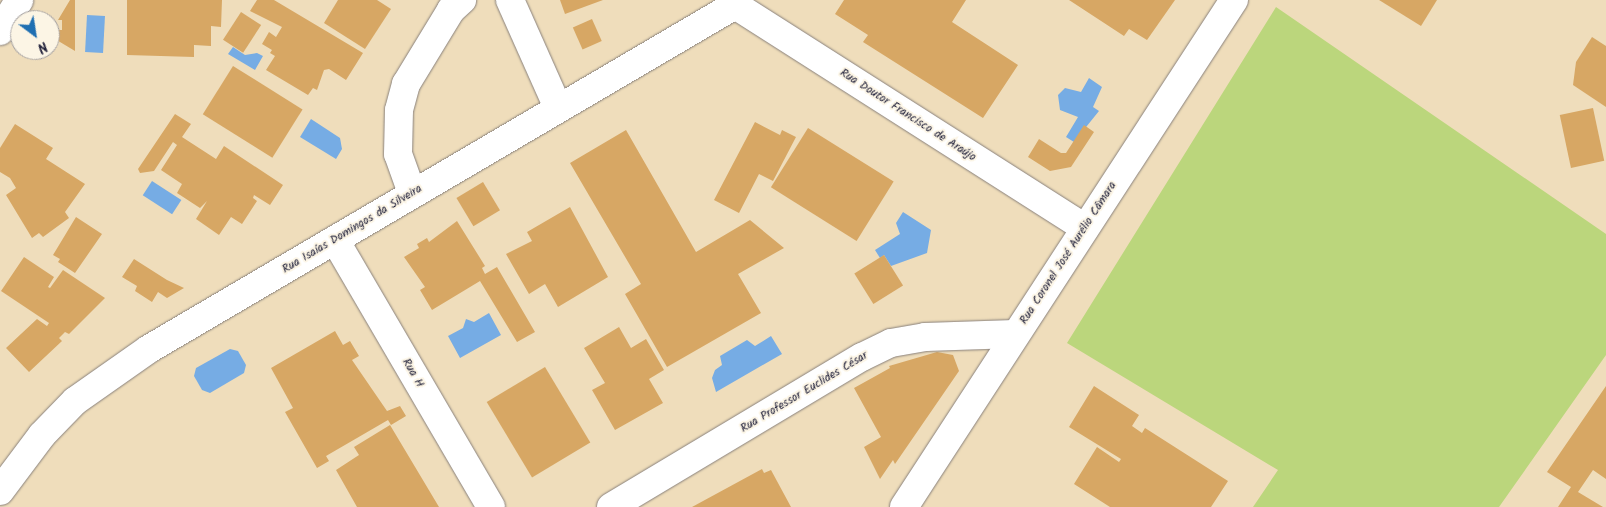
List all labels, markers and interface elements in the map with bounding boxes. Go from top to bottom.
north arrow [10,10,60,60]
text: N [33,35,52,59]
street label: Rua Doutor Francisco de Araújo [837,66,979,164]
street label: Rua Coronel José Aurélio Câmara [1016,179,1120,327]
street label: Rua Isaías Domingos da Silveira [279,181,425,277]
street label: Rua Professor Euclides César [738,348,870,436]
street label: Rua H [399,356,427,390]

